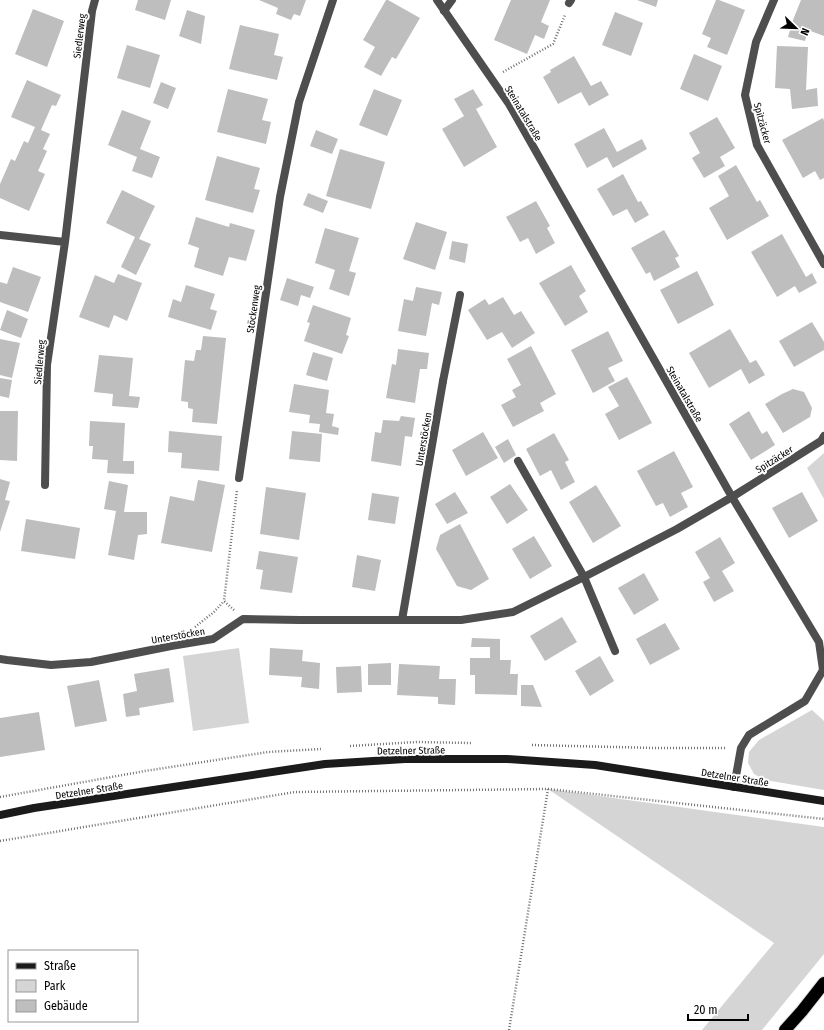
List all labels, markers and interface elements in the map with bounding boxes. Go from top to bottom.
north arrow [776,8,816,48]
street label: Siedlerweg [71,13,89,59]
text: N [797,26,812,37]
street label: Steinatalstraße [502,84,544,143]
street label: Spitzäcker [751,101,773,146]
street label: Stöckenweg [245,284,263,334]
street label: Siedlerweg [32,339,48,385]
street label: Steinatalstraße [663,365,705,425]
street label: Unterstöcken [413,411,435,467]
street label: Spitzäcker [754,443,796,476]
street label: Unterstöcken [150,625,206,647]
street label: Detzelner Straße [377,744,445,758]
street label: Detzelner Straße [700,767,769,789]
street label: Detzelner Straße [55,780,124,802]
legend [8,950,138,1022]
text: Straße [44,959,76,973]
text: Park [44,979,66,993]
scale bar [688,996,748,1022]
text: Gebäude [44,999,88,1013]
text: 20 m [694,1003,718,1017]

